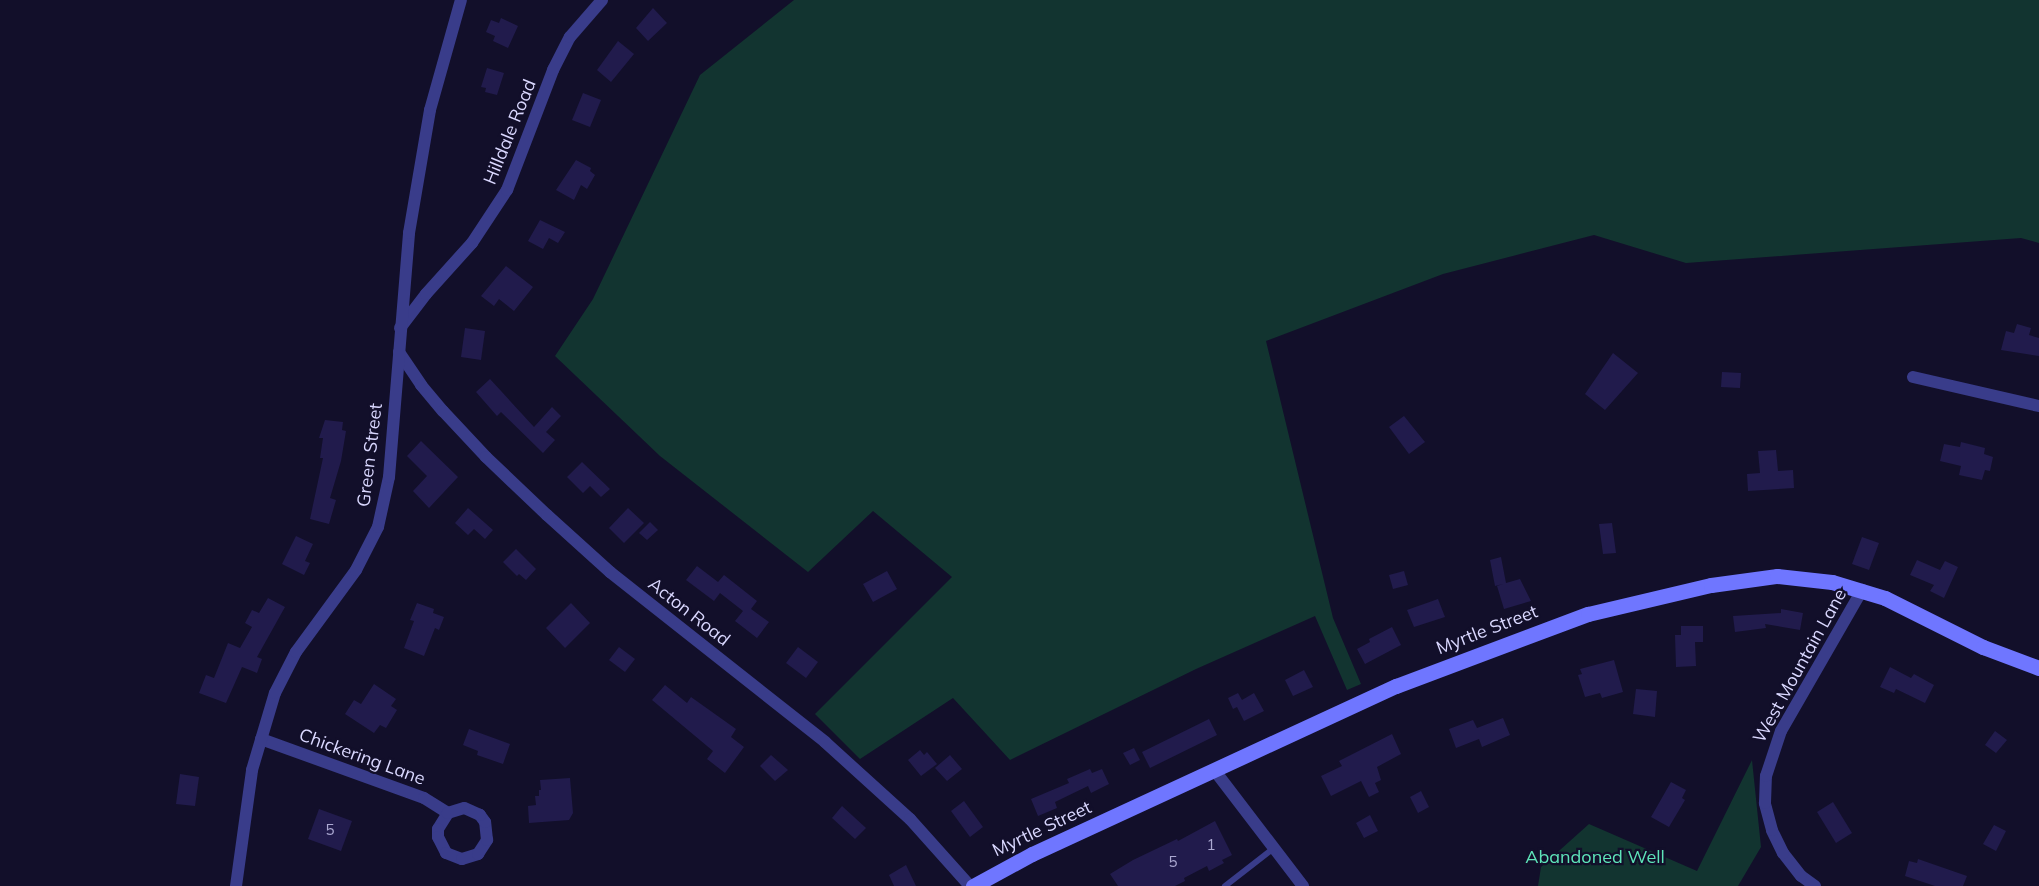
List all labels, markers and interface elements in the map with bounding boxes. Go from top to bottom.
street label: Hilldale Road [479,76,541,188]
street label: Green Street [353,402,387,508]
street label: Acton Road [644,573,734,651]
street label: West Mountain Lane [1749,585,1851,747]
street label: Myrtle Street [1433,601,1541,659]
street label: Chickering Lane [296,724,428,790]
street label: Myrtle Street [989,797,1095,861]
house number: 5 [326,821,334,839]
house number: 1 [1207,836,1215,854]
park label: Abandoned Well [1525,846,1665,868]
house number: 5 [1169,853,1177,871]

